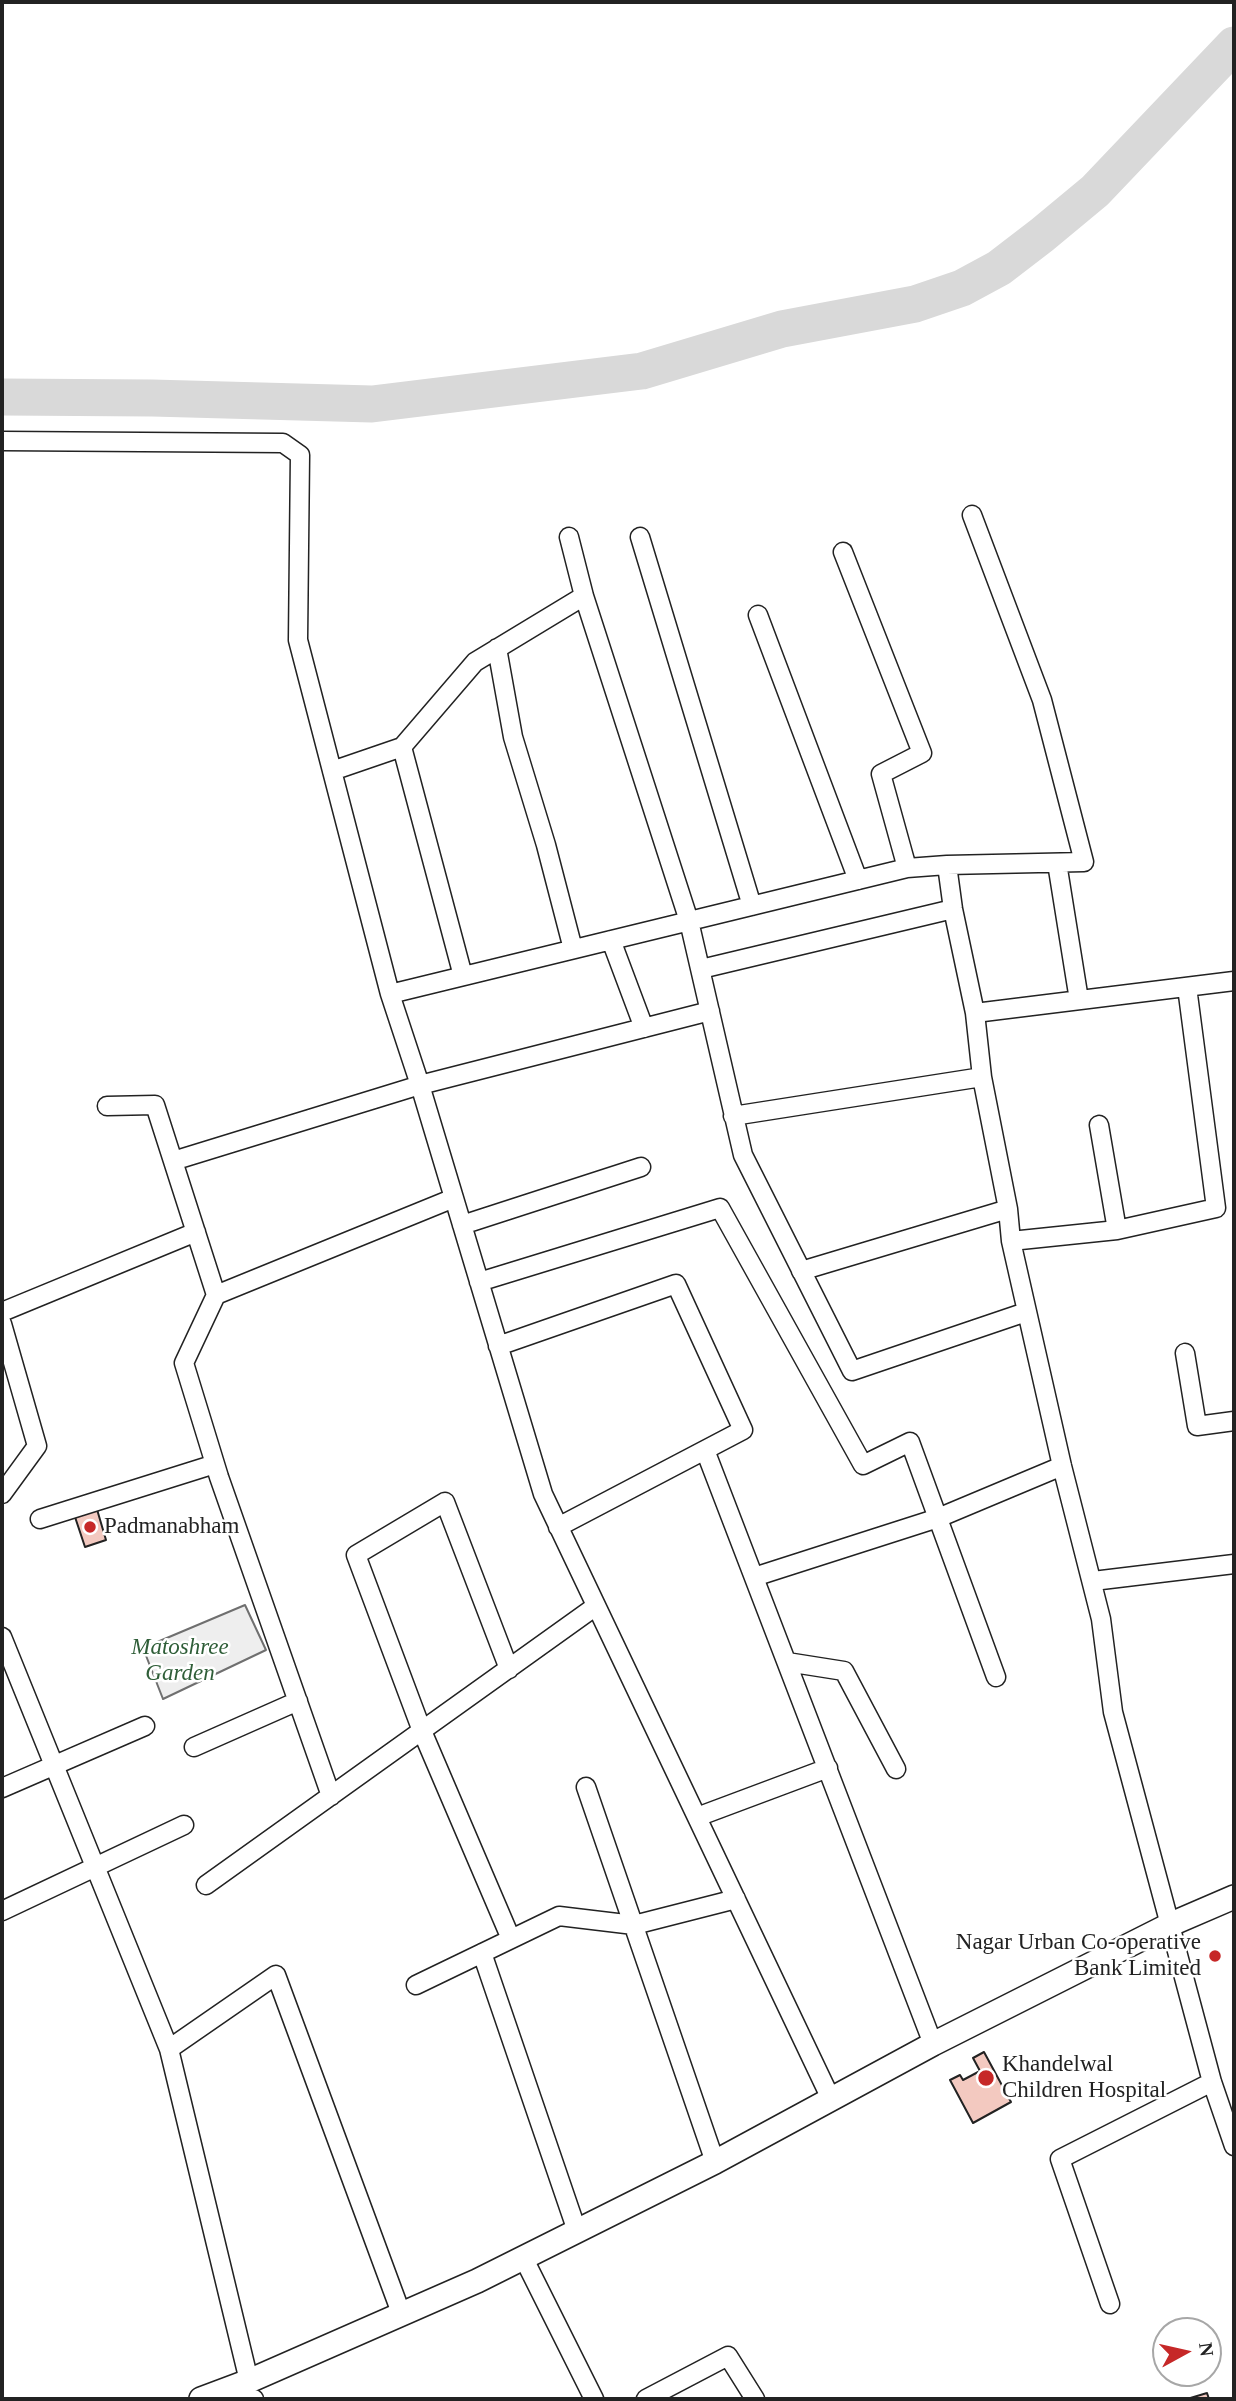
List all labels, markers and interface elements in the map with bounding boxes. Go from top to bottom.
place label: Padmanabham [104,1513,239,1541]
marker: Padmanabham [82,1519,98,1535]
park label: Matoshree Garden [131,1634,229,1688]
place label: Nagar Urban Co-operative Bank Limited [956,1929,1201,1983]
marker: Nagar Urban Co-operative Bank Limited [1207,1948,1223,1964]
place label: Khandelwal Children Hospital [1002,2051,1166,2105]
marker: Khandelwal Children Hospital [976,2068,996,2088]
north arrow [1152,2317,1222,2387]
text: N [1195,2341,1218,2358]

